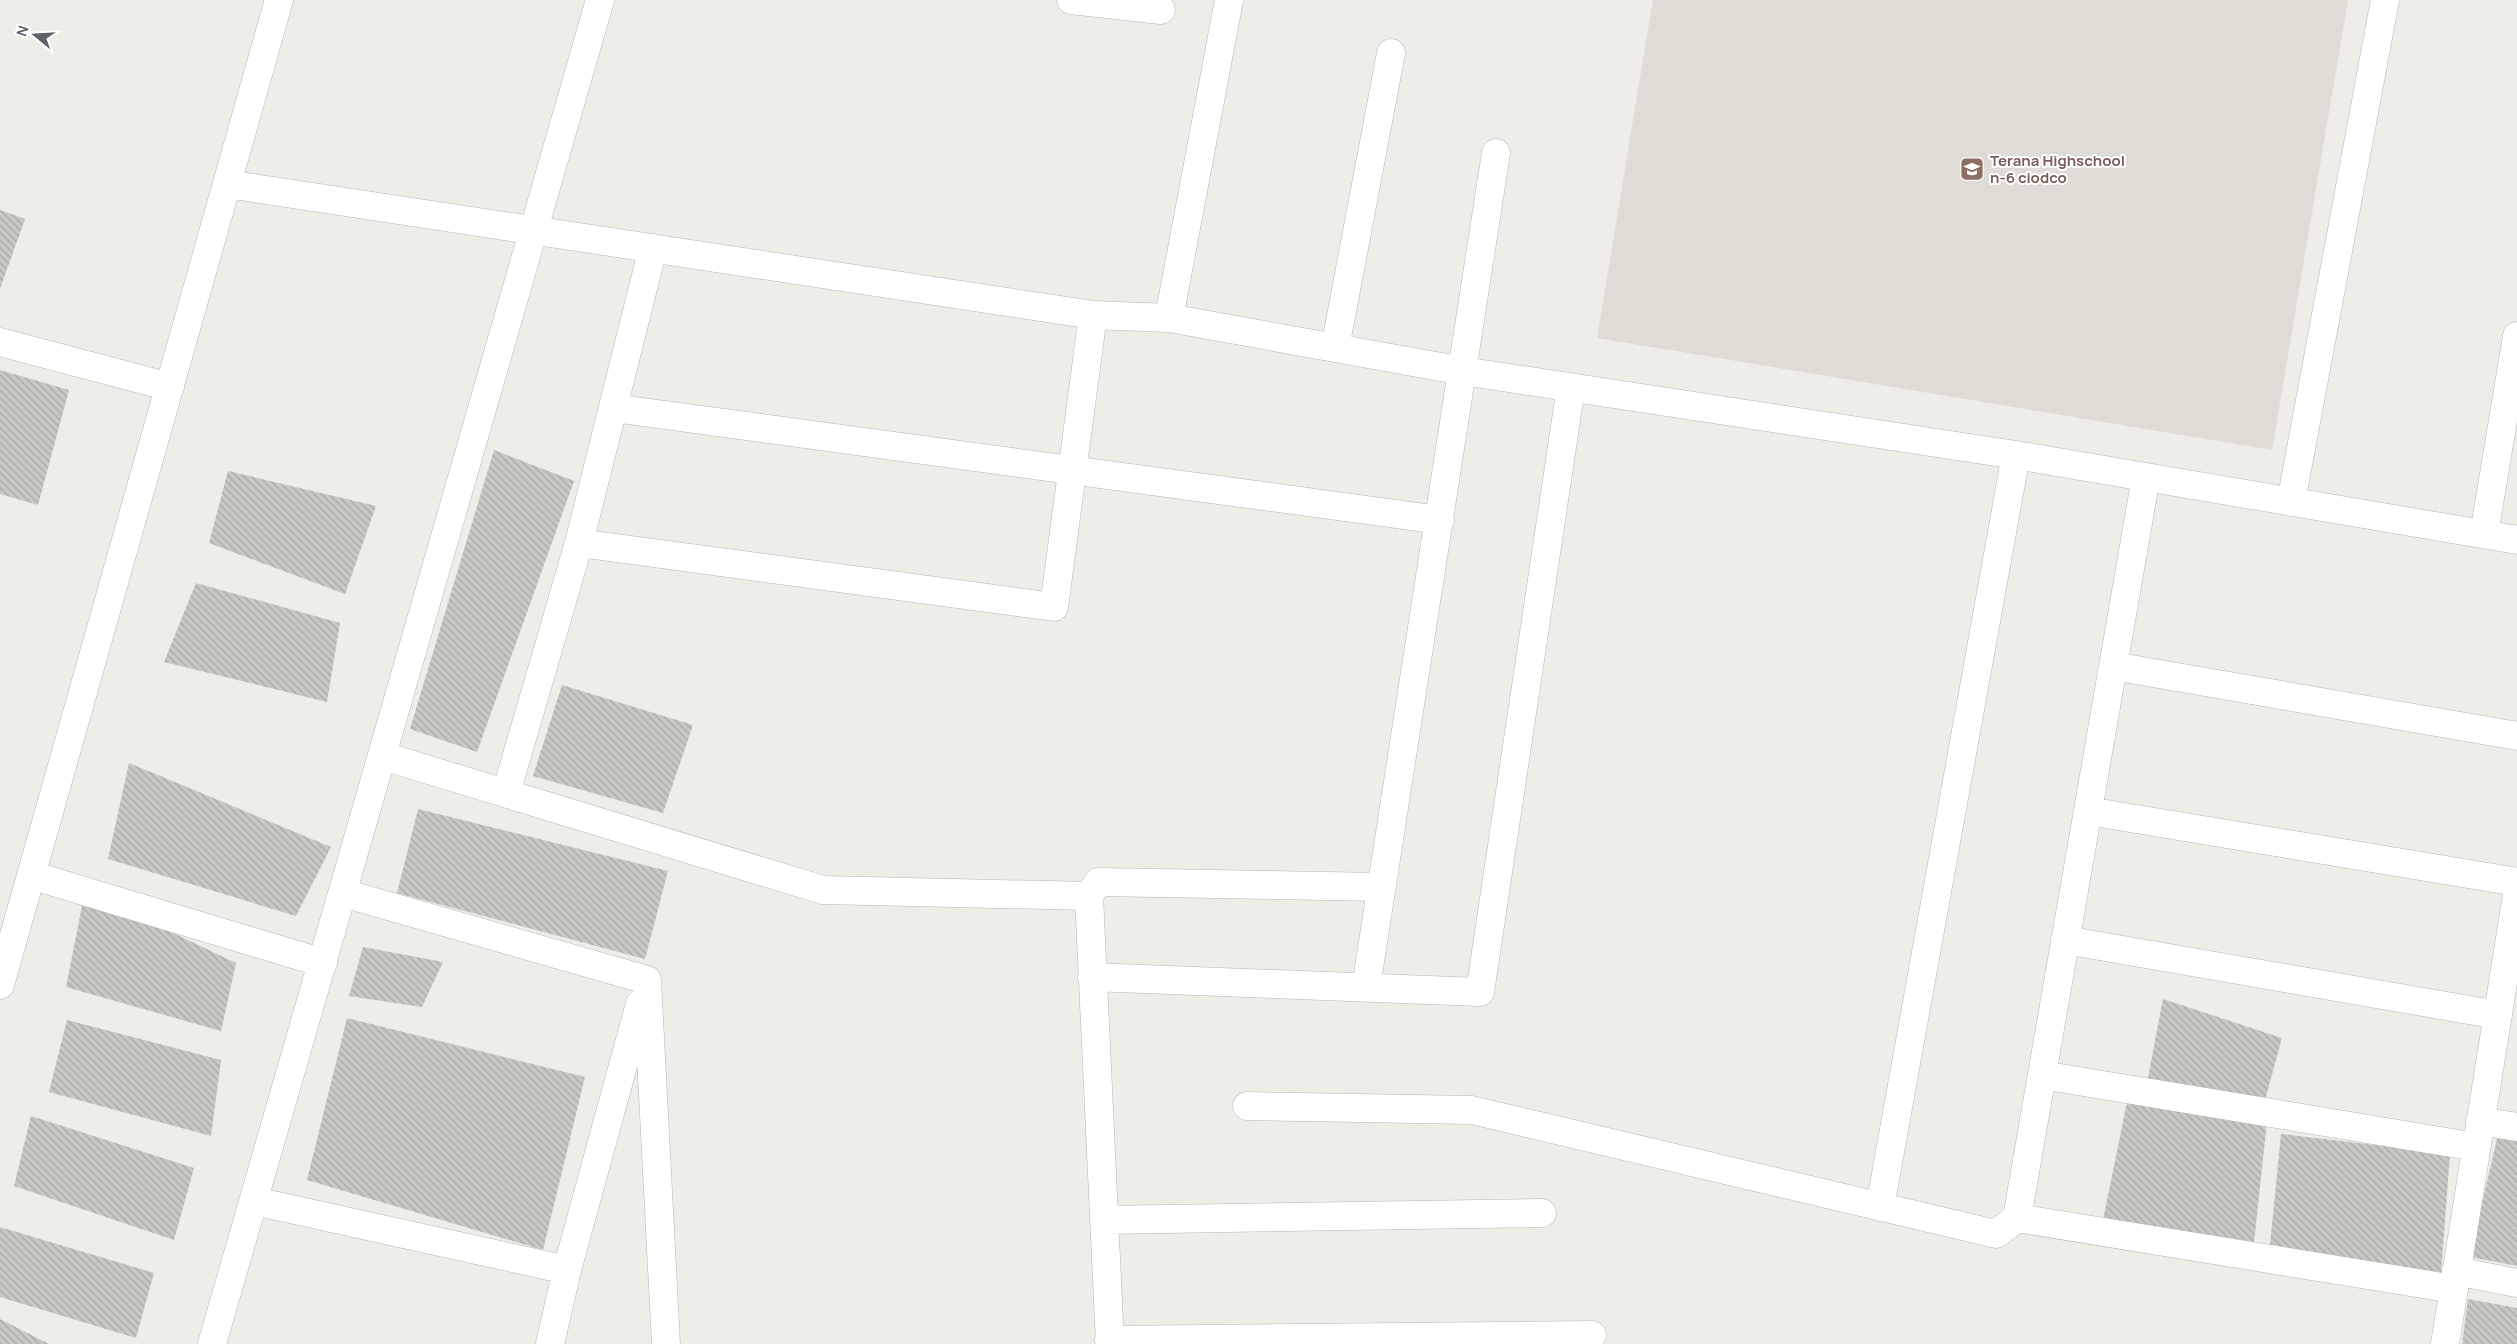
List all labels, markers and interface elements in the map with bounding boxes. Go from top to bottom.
north arrow [10,10,60,60]
text: N [12,23,33,39]
place label: Terana Highschool n-6 ciodco [1990,150,2125,188]
school or university icon: Terana Highschool n-6 ciodco [1959,156,1985,182]

